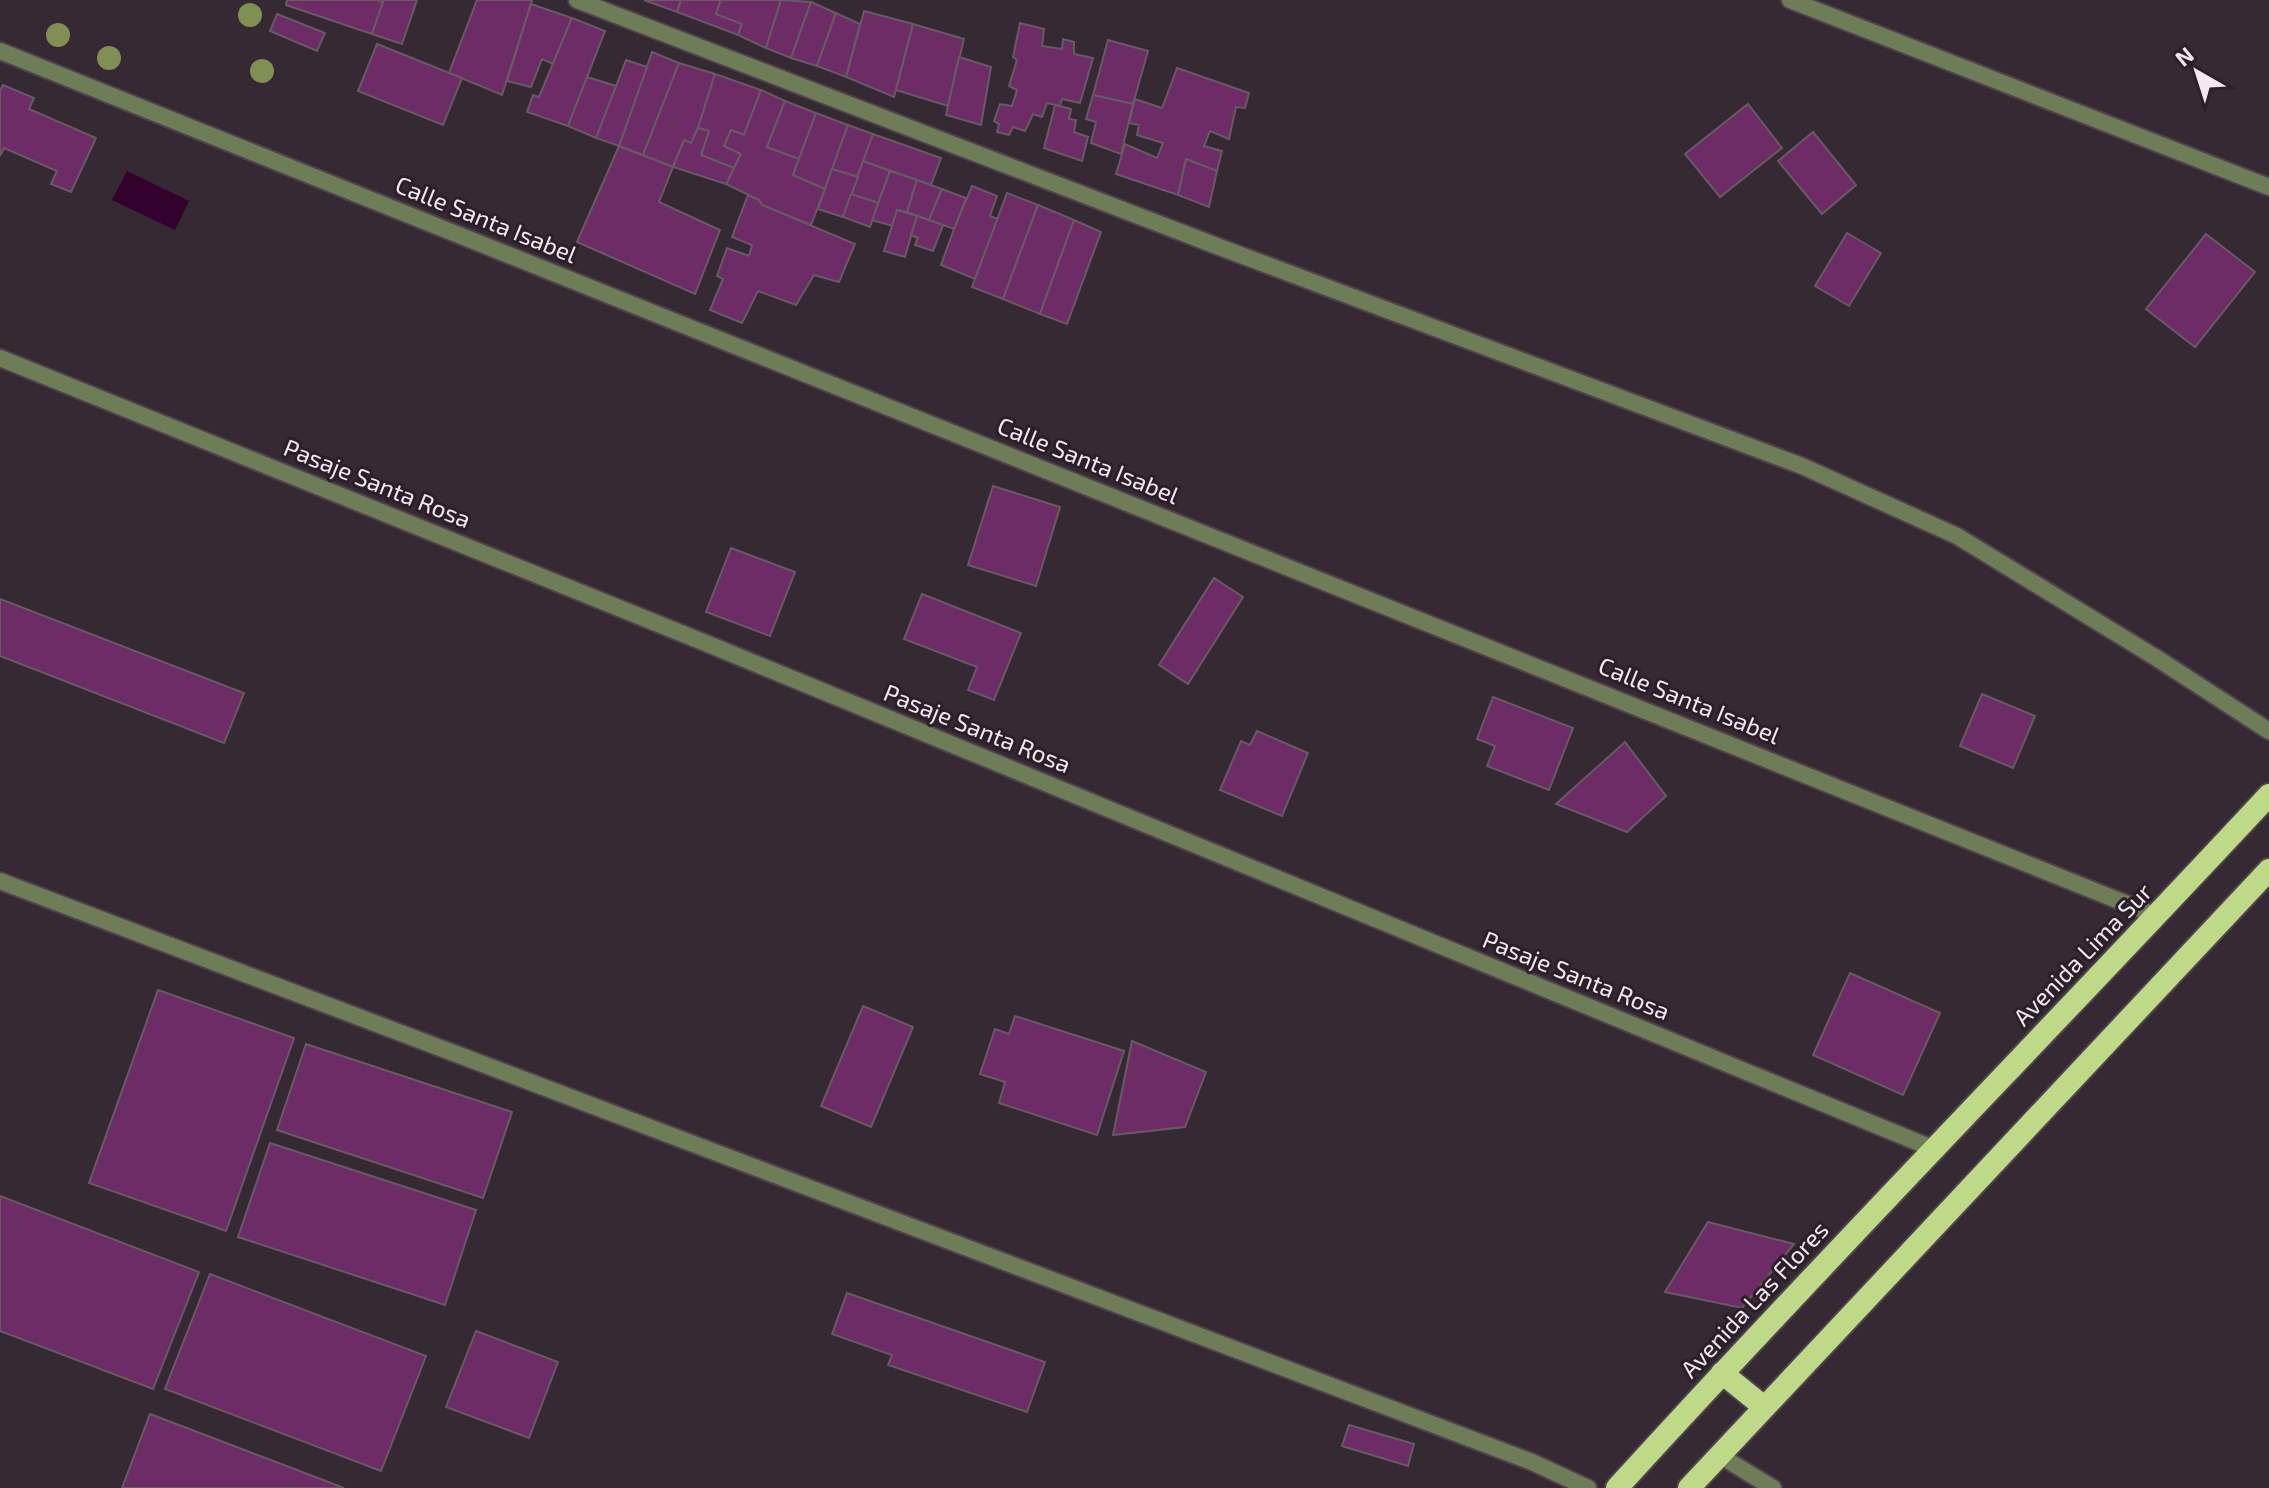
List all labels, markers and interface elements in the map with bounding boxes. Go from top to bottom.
north arrow [2157,32,2237,112]
text: N [2169,41,2198,71]
street label: Calle Santa Isabel [392,169,581,268]
street label: Calle Santa Isabel [994,410,1183,509]
street label: Pasaje Santa Rosa [280,432,475,533]
street label: Calle Santa Isabel [1595,650,1784,749]
street label: Pasaje Santa Rosa [880,677,1075,778]
street label: Avenida Lima Sur [2007,876,2157,1031]
street label: Pasaje Santa Rosa [1479,924,1674,1025]
street label: Avenida Las Flores [1674,1215,1834,1383]

